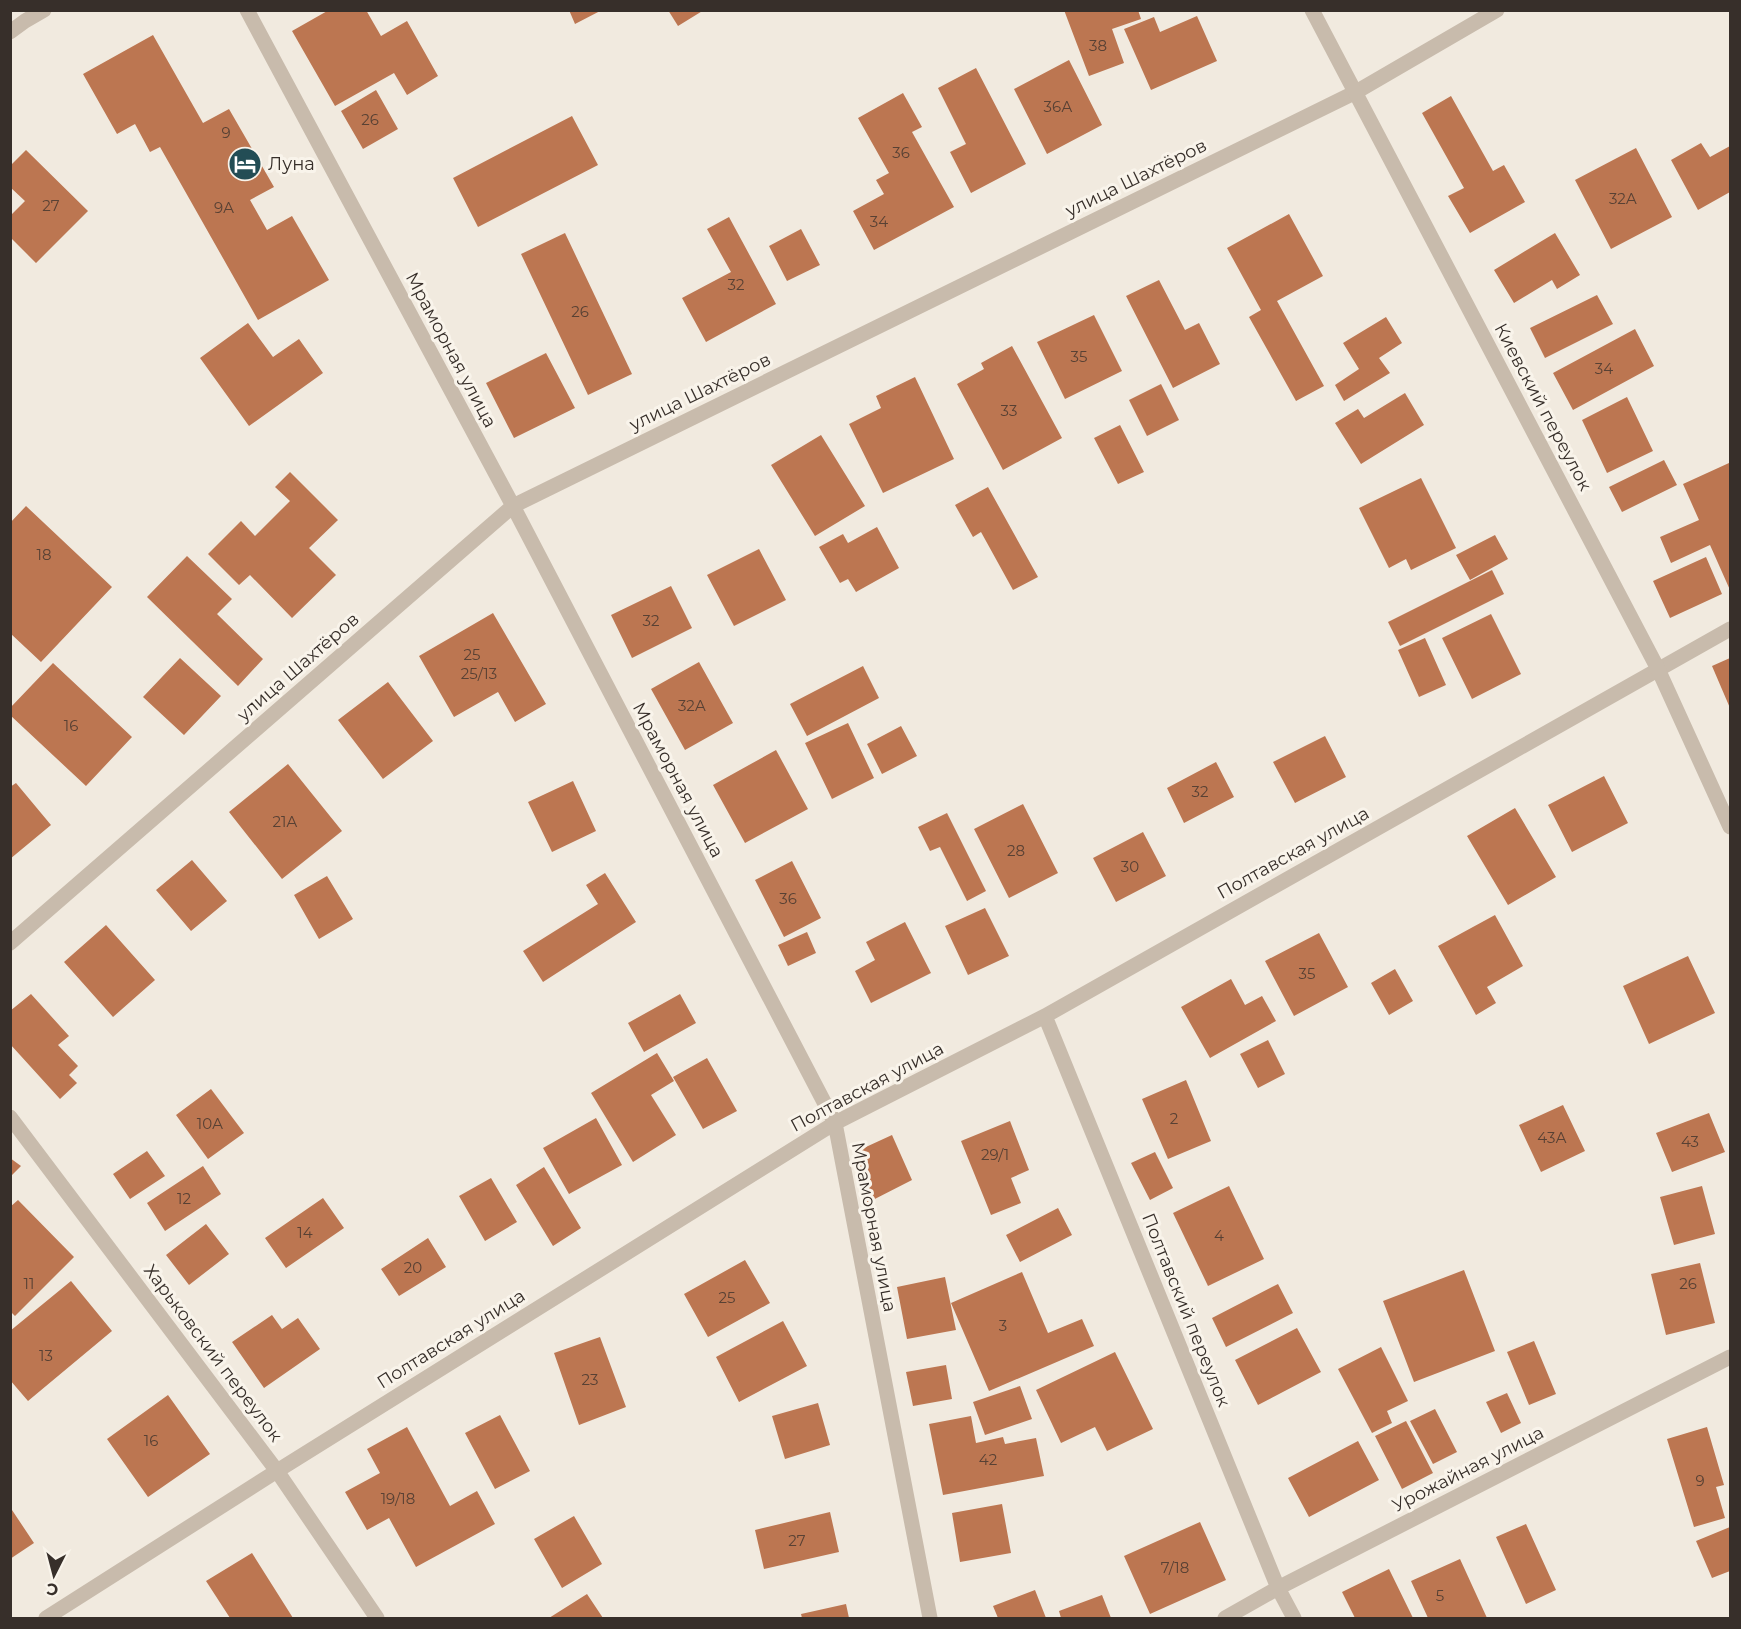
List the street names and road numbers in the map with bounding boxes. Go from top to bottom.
street label: улица Шахтёров [1061,134,1210,222]
street label: Мраморная улица [401,269,501,431]
street label: Киевский переулок [1490,320,1597,495]
street label: улица Шахтёров [625,348,774,436]
street label: улица Шахтёров [232,608,363,727]
street label: Мраморная улица [628,699,728,861]
street label: Полтавская улица [1213,802,1373,904]
street label: Полтавская улица [787,1037,947,1137]
street label: Мраморная улица [847,1140,901,1314]
street label: Полтавский переулок [1137,1210,1235,1411]
street label: Харьковский переулок [139,1260,287,1446]
street label: Полтавская улица [373,1285,529,1393]
street label: Урожайная улица [1389,1421,1547,1517]

